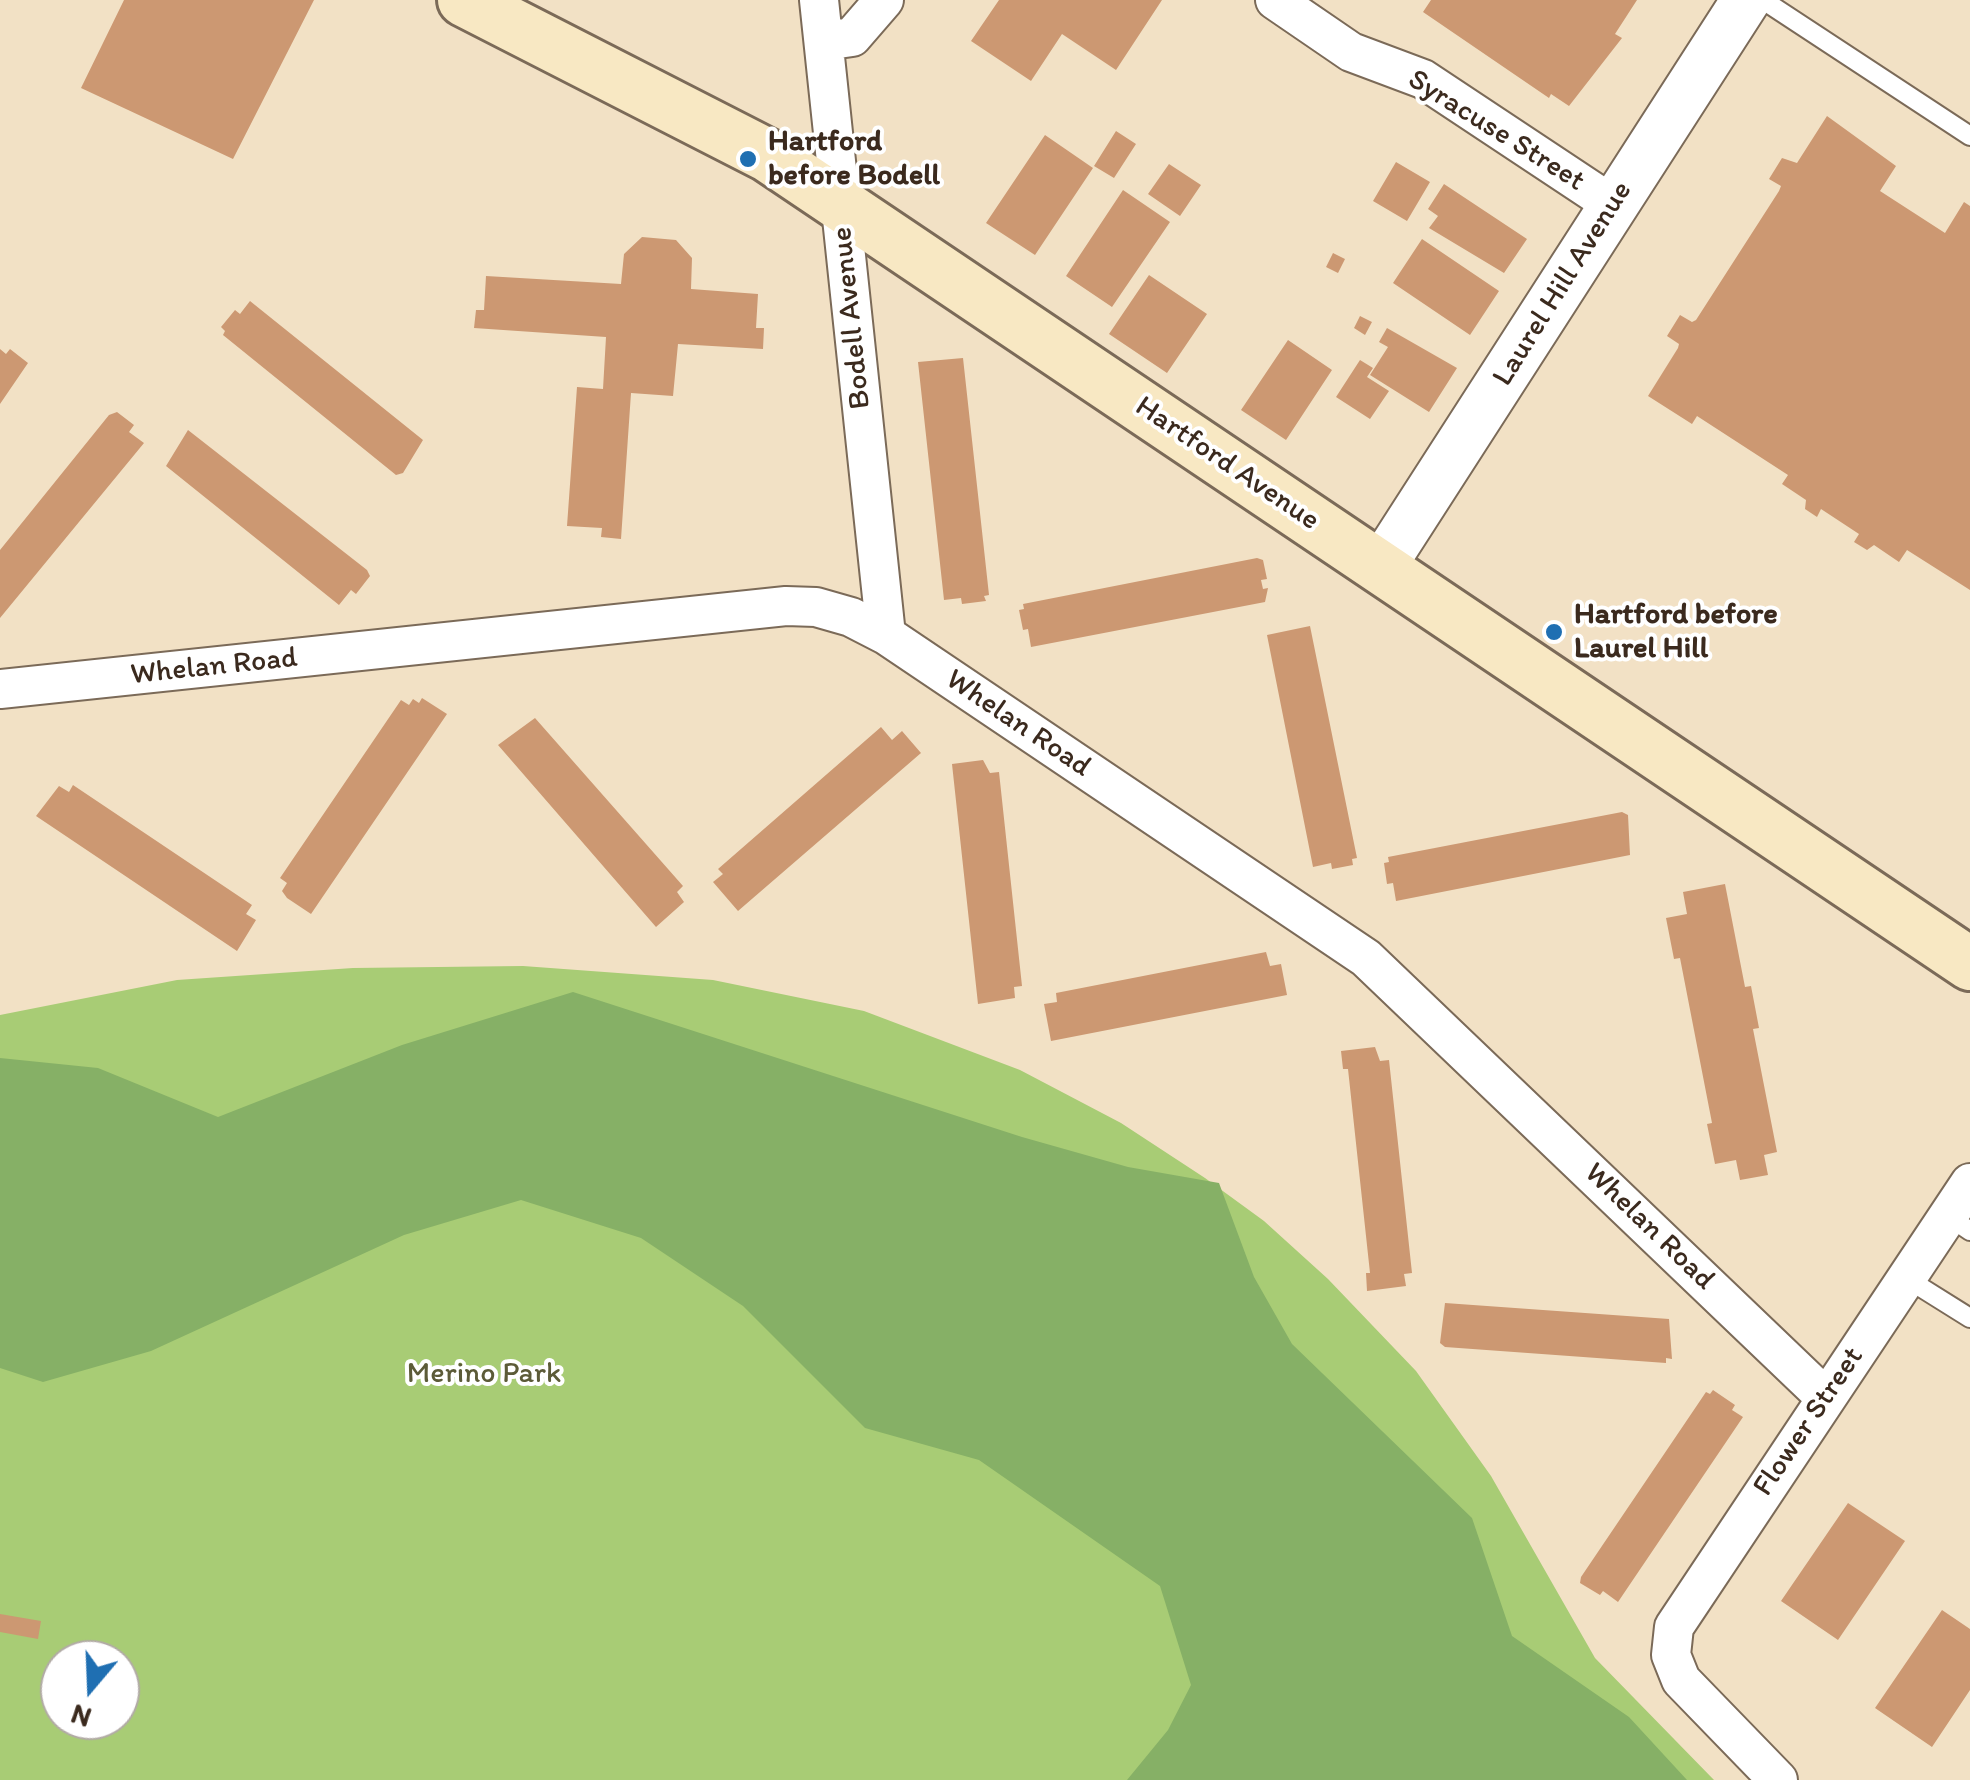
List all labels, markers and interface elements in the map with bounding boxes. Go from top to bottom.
street label: Syracuse Street [1401,62,1591,200]
place label: Hartford before Bodell [768,124,940,194]
marker: Hartford before Bodell [737,148,759,170]
street label: Laurel Hill Avenue [1486,175,1640,393]
street label: Bodell Avenue [825,225,879,411]
street label: Hartford Avenue [1128,389,1326,539]
place label: Hartford before Laurel Hill [1574,597,1778,668]
marker: Hartford before Laurel Hill [1543,621,1565,643]
street label: Whelan Road [129,640,299,694]
street label: Whelan Road [938,662,1098,786]
street label: Whelan Road [1576,1156,1722,1298]
street label: Flower Street [1746,1341,1872,1503]
park label: Merino Park [407,1356,561,1392]
north arrow [40,1640,140,1740]
text: N [66,1697,95,1736]

